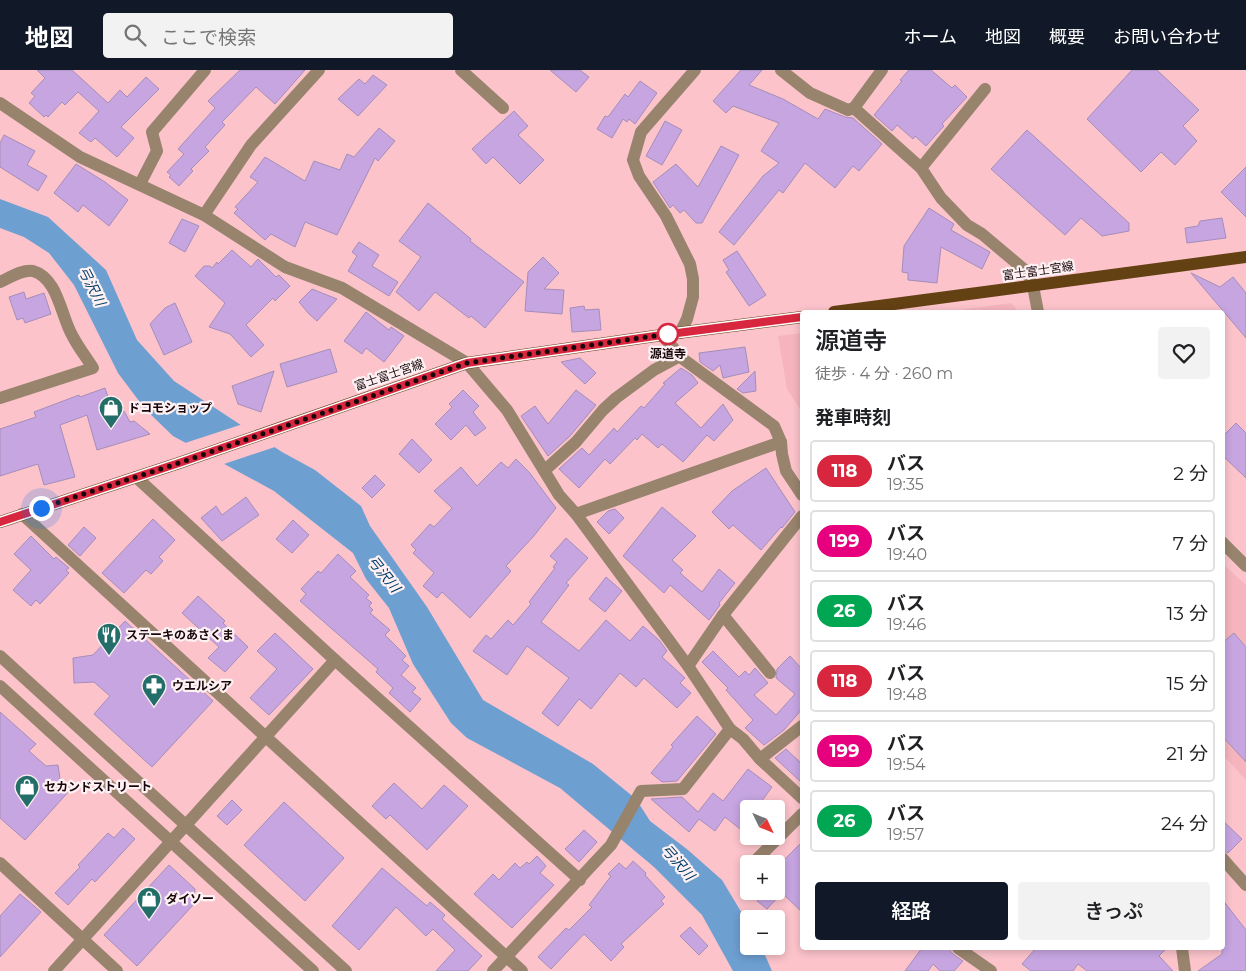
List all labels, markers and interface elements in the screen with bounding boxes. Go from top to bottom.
search box [103,13,453,58]
icon: search [121,21,149,49]
text: 地図 [25,23,73,52]
text: ここで検索 [161,26,256,49]
text: ホーム [904,26,957,48]
text: 地図 [985,26,1021,48]
text: 概要 [1049,26,1085,48]
text: お問い合わせ [1113,26,1221,48]
street label: 富士富士宮線 [1001,258,1075,283]
water label: 弓沢川 [74,263,110,311]
marker: 源道寺 [657,323,679,345]
text: 源道寺 [815,326,887,355]
button: heart [1158,327,1210,379]
place label: 源道寺 [650,346,686,361]
street label: 富士富士宮線 [352,356,425,393]
text: 徒歩 · 4 分 · 260 m [815,364,953,383]
shop icon: ドコモショップ [98,395,124,429]
place label: ドコモショップ [128,400,212,415]
text: 発車時刻 [815,406,891,429]
text: バス [887,452,925,475]
text: 118 [832,460,858,482]
text: 2 分 [1173,462,1208,485]
text: 19:35 [887,475,924,494]
your location [29,496,54,521]
text: バス [887,522,925,545]
text: 199 [830,530,860,552]
text: 7 分 [1173,532,1208,555]
text: 19:40 [887,545,927,564]
water label: 弓沢川 [364,552,405,598]
text: バス [887,592,925,615]
text: 26 [833,600,856,622]
text: 13 分 [1166,602,1208,625]
text: 19:46 [887,615,926,634]
restaurant icon: ステーキのあさくま [96,622,122,656]
place label: ステーキのあさくま [126,627,234,642]
text: バス [887,662,925,685]
text: 118 [832,670,858,692]
text: 15 分 [1166,672,1208,695]
pharmacy icon: ウエルシア [141,673,167,707]
place label: ウエルシア [172,678,232,693]
text: 19:48 [887,685,927,704]
text: バス [887,732,925,755]
text: 199 [830,740,860,762]
text: 21 分 [1166,742,1208,765]
text: 19:54 [887,755,926,774]
shop icon: セカンドストリート [14,774,40,808]
place label: セカンドストリート [44,779,152,794]
north arrow [740,800,785,845]
map controls [740,800,785,955]
text: バス [887,802,925,825]
text: 26 [833,810,856,832]
text: 24 分 [1161,812,1208,835]
text: 19:57 [887,825,924,844]
water label: 弓沢川 [657,840,700,885]
button: + [740,855,785,900]
button: 経路 [815,882,1008,940]
button: きっぷ [1018,882,1210,940]
shop icon: ダイソー [136,886,162,920]
place label: ダイソー [166,891,214,906]
button: − [740,910,785,955]

